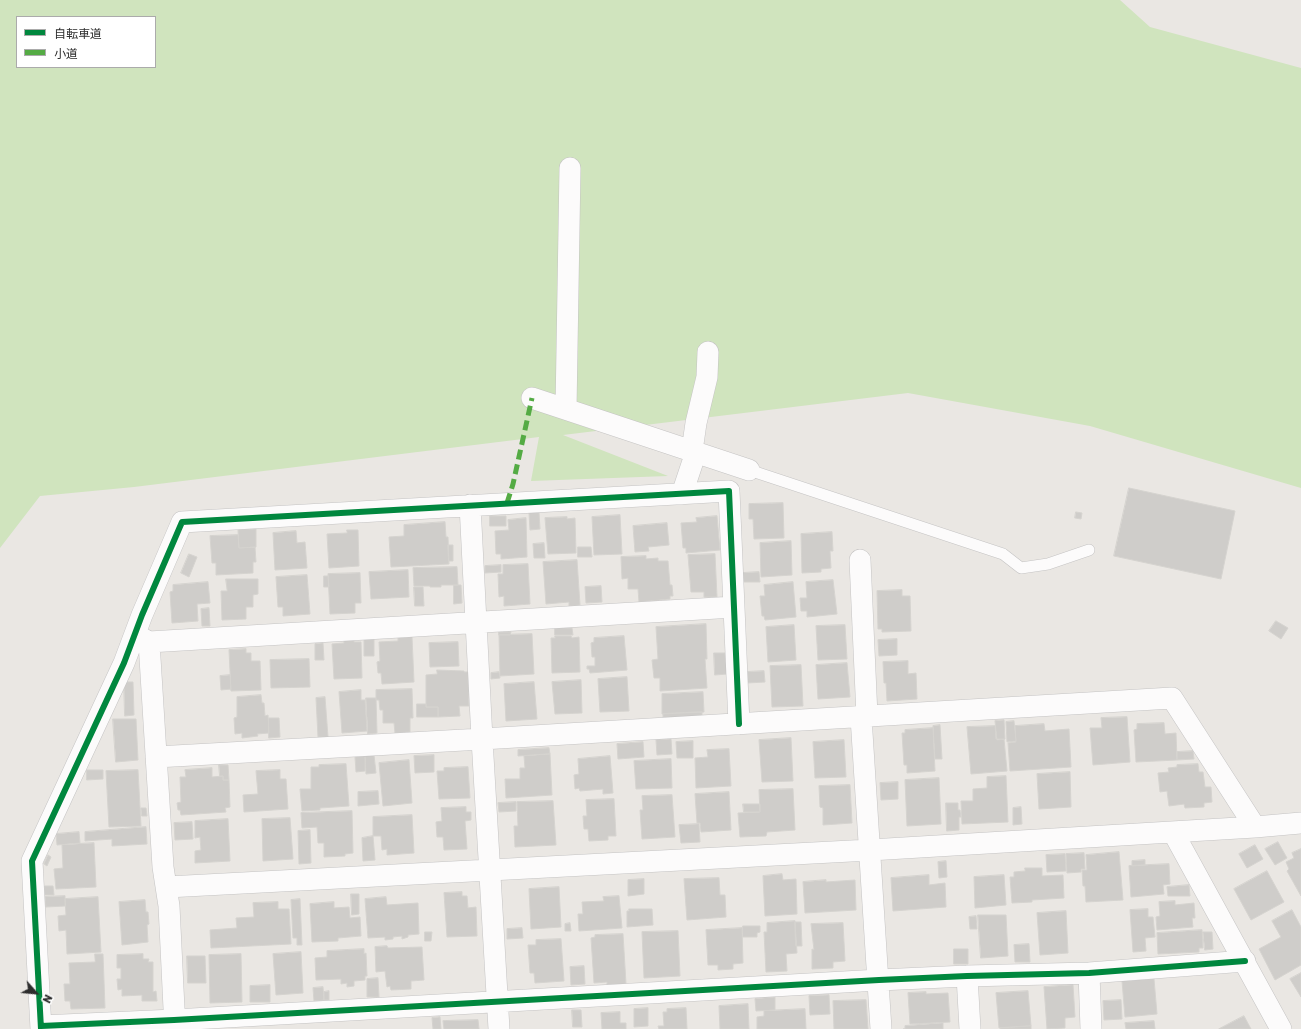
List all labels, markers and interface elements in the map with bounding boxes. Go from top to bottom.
legend [16,16,156,68]
text: 自転車道 [54,27,102,41]
text: 小道 [54,47,78,61]
north arrow [16,973,56,1013]
text: N [40,992,55,1005]

